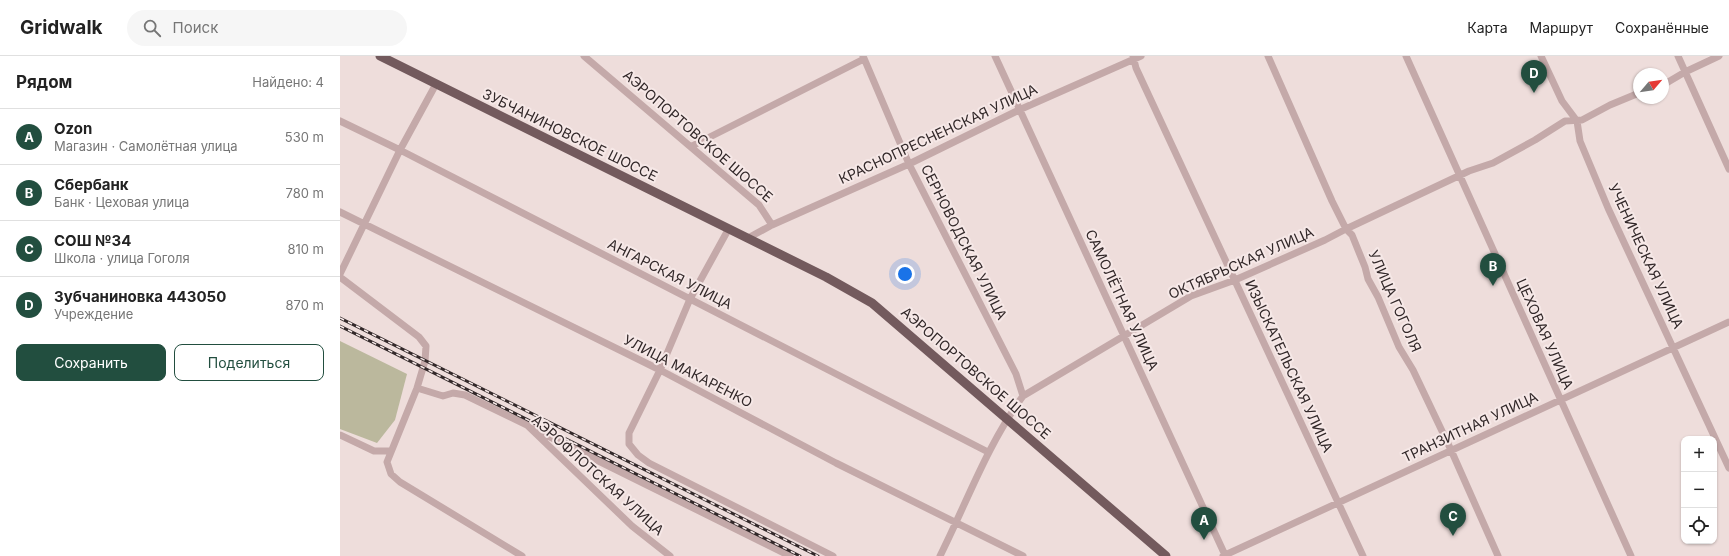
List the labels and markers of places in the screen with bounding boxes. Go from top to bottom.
pin: D [1521,60,1547,93]
pin: B [1480,253,1506,286]
pin: C [1440,503,1466,536]
pin: A [1191,507,1217,540]

